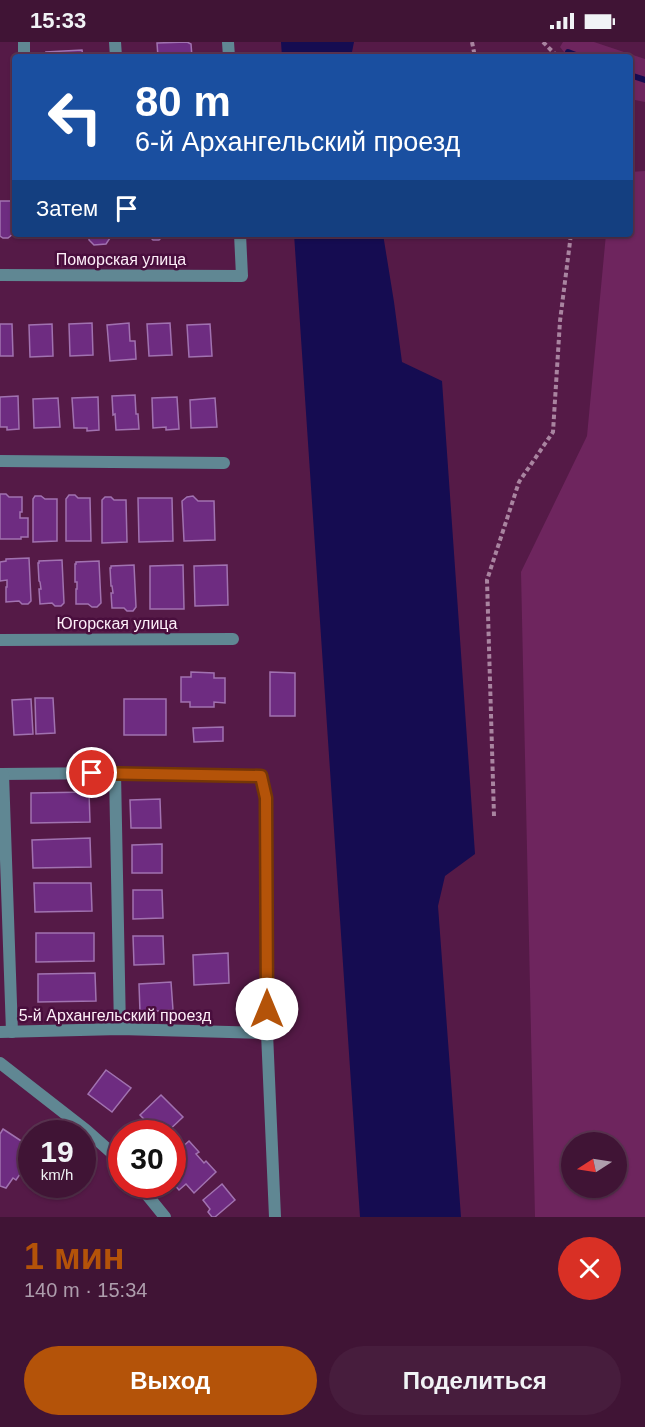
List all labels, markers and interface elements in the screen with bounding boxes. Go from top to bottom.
text: 15:33 [30,8,86,33]
icon: left [36,78,114,156]
text: 80 m [135,78,231,125]
text: 6-й Архангельский проезд [135,127,460,157]
icon: arrive [110,192,143,225]
text: Затем [36,196,98,221]
street label: Поморская улица [56,251,186,268]
street label: Югорская улица [57,615,177,632]
pin [66,747,117,798]
icon: arrive [75,756,108,789]
position arrow [235,977,299,1041]
street label: 5-й Архангельский проезд [19,1007,212,1024]
speed limit sign: 30 [108,1120,186,1198]
north arrow [561,1132,627,1198]
map controls [561,1132,627,1198]
text: 19 [40,1135,74,1168]
text: km/h [41,1166,73,1183]
text: 1 мин [24,1236,125,1277]
button: close [558,1237,621,1300]
text: 140 m · 15:34 [24,1279,147,1301]
button: Выход [24,1346,317,1415]
button: Поделиться [329,1346,621,1415]

